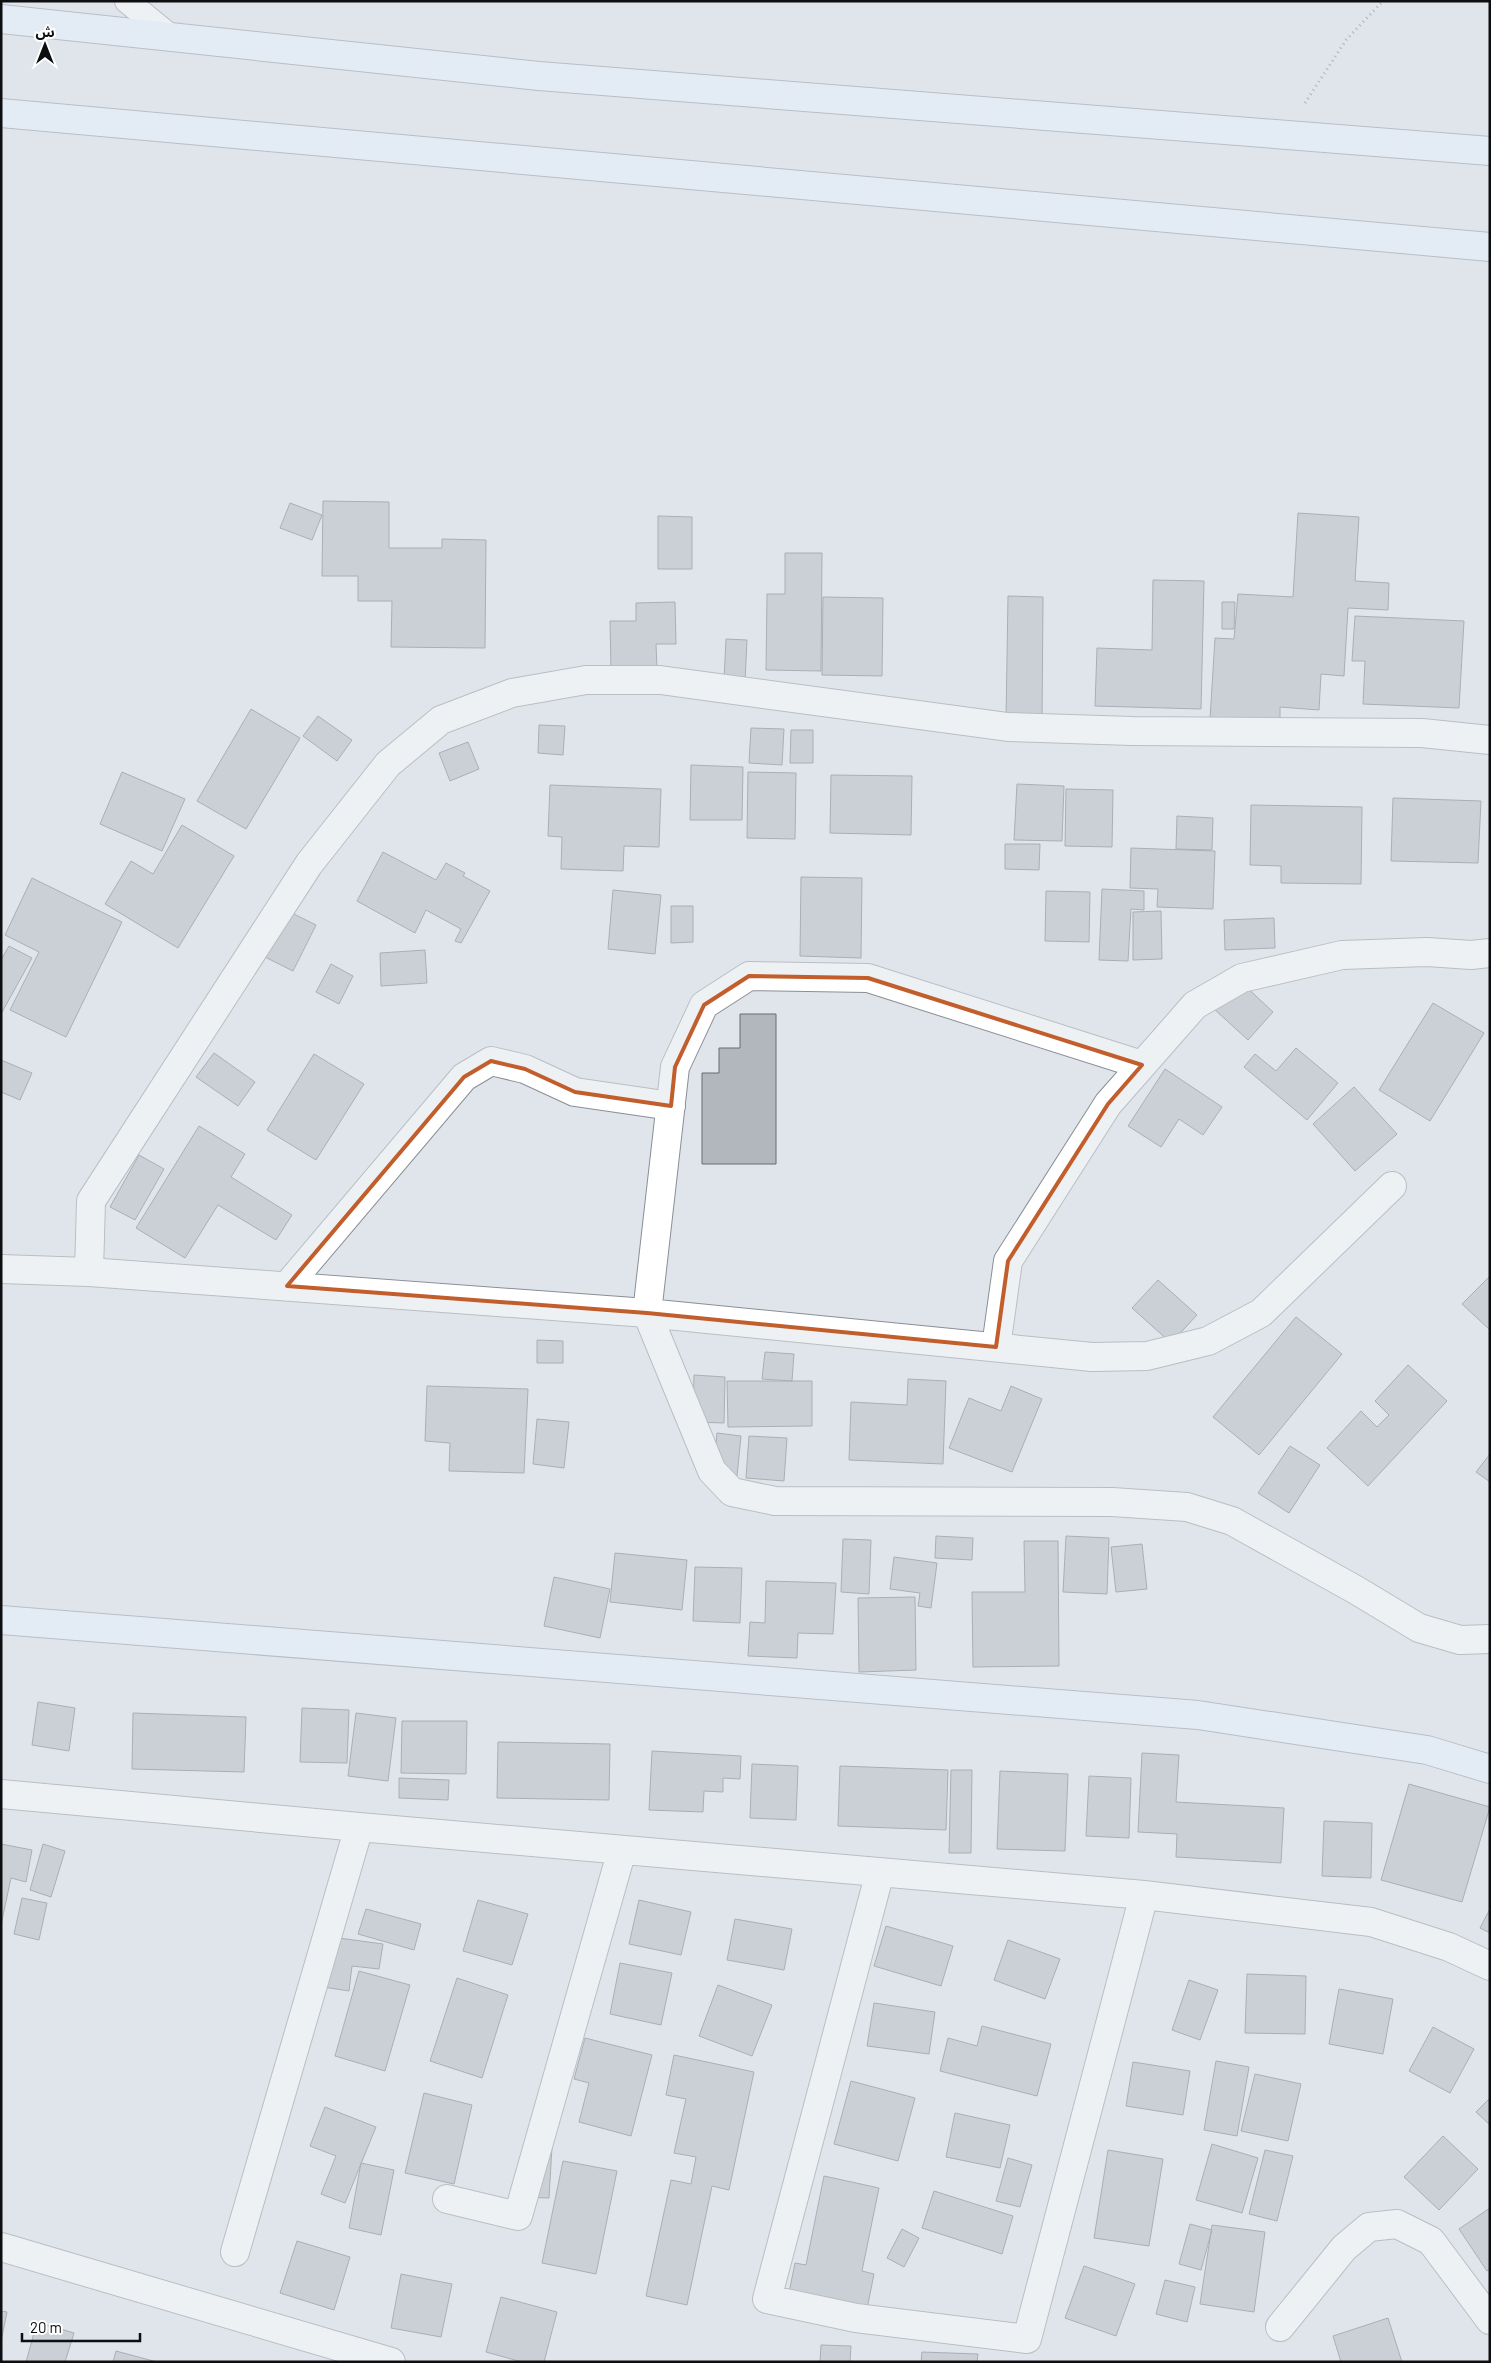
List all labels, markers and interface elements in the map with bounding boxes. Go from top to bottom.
north arrow [20,20,70,70]
text: ش [35,23,55,40]
scale bar [22,2310,140,2342]
text: 20 m [30,2318,62,2336]

